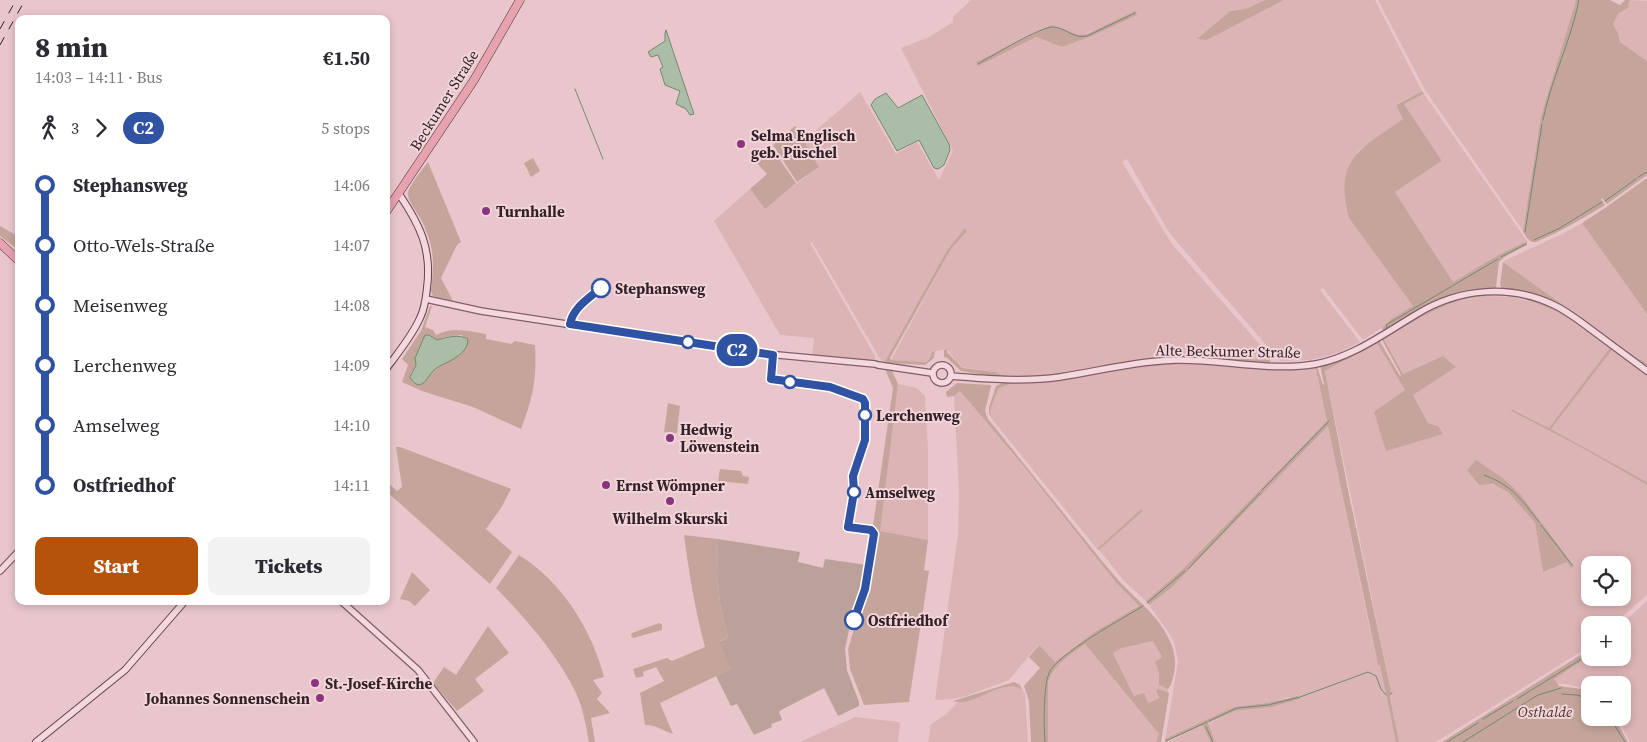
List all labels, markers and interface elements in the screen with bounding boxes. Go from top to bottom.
text: 8 min [35,28,108,66]
text: €1.50 [323,45,370,71]
street label: Beckumer Straße [405,45,484,154]
text: 14:03 – 14:11 · Bus [35,66,163,88]
icon: walk [35,114,63,142]
icon: forward [87,114,115,142]
text: C2 [133,115,154,140]
text: 3 [71,117,79,139]
text: 5 stops [321,117,370,139]
place label: Selma Englisch geb. Püschel [751,125,855,163]
marker: Selma Englisch geb. Püschel [735,138,747,150]
text: Stephansweg [73,172,188,198]
text: 14:06 [333,174,370,196]
place label: Turnhalle [496,201,565,222]
marker: Turnhalle [480,205,492,217]
text: Otto-Wels-Straße [73,232,215,258]
text: 14:07 [333,234,370,256]
marker: Stephansweg [591,278,611,298]
place label: Stephansweg [615,278,706,299]
text: Meisenweg [73,292,168,318]
text: 14:08 [333,294,370,316]
line badge: C2 [714,334,760,366]
unlabelled marker [681,335,695,349]
text: C2 [727,337,747,362]
street label: Alte Beckumer Straße [1155,339,1301,363]
text: Lerchenweg [73,352,177,378]
text: 14:09 [333,354,370,376]
unlabelled marker [783,375,797,389]
place label: Lerchenweg [876,405,960,426]
marker: Lerchenweg [858,408,872,422]
text: Amselweg [73,412,160,438]
text: 14:10 [333,414,370,436]
place label: Hedwig Löwenstein [680,419,760,457]
marker: Hedwig Löwenstein [664,432,676,444]
text: Ostfriedhof [73,472,174,498]
text: 14:11 [333,474,370,496]
place label: Ernst Wömpner [616,475,725,496]
marker: Ernst Wömpner [600,479,612,491]
place label: Amselweg [865,482,935,503]
marker: Amselweg [847,485,861,499]
marker: Wilhelm Skurski [664,495,676,507]
place label: Wilhelm Skurski [612,508,728,529]
button: Start [35,537,198,595]
button: Tickets [208,537,370,595]
map controls [1581,556,1631,726]
button: locate [1581,556,1631,606]
marker: Ostfriedhof [844,610,864,630]
place label: Ostfriedhof [868,610,949,631]
button: + [1581,616,1631,666]
place label: St.-Josef-Kirche [325,673,433,694]
button: − [1581,676,1631,726]
marker: St.-Josef-Kirche [309,677,321,689]
place label: Johannes Sonnenschein [144,688,310,709]
marker: Johannes Sonnenschein [314,692,326,704]
park label: Osthalde [1518,701,1572,722]

